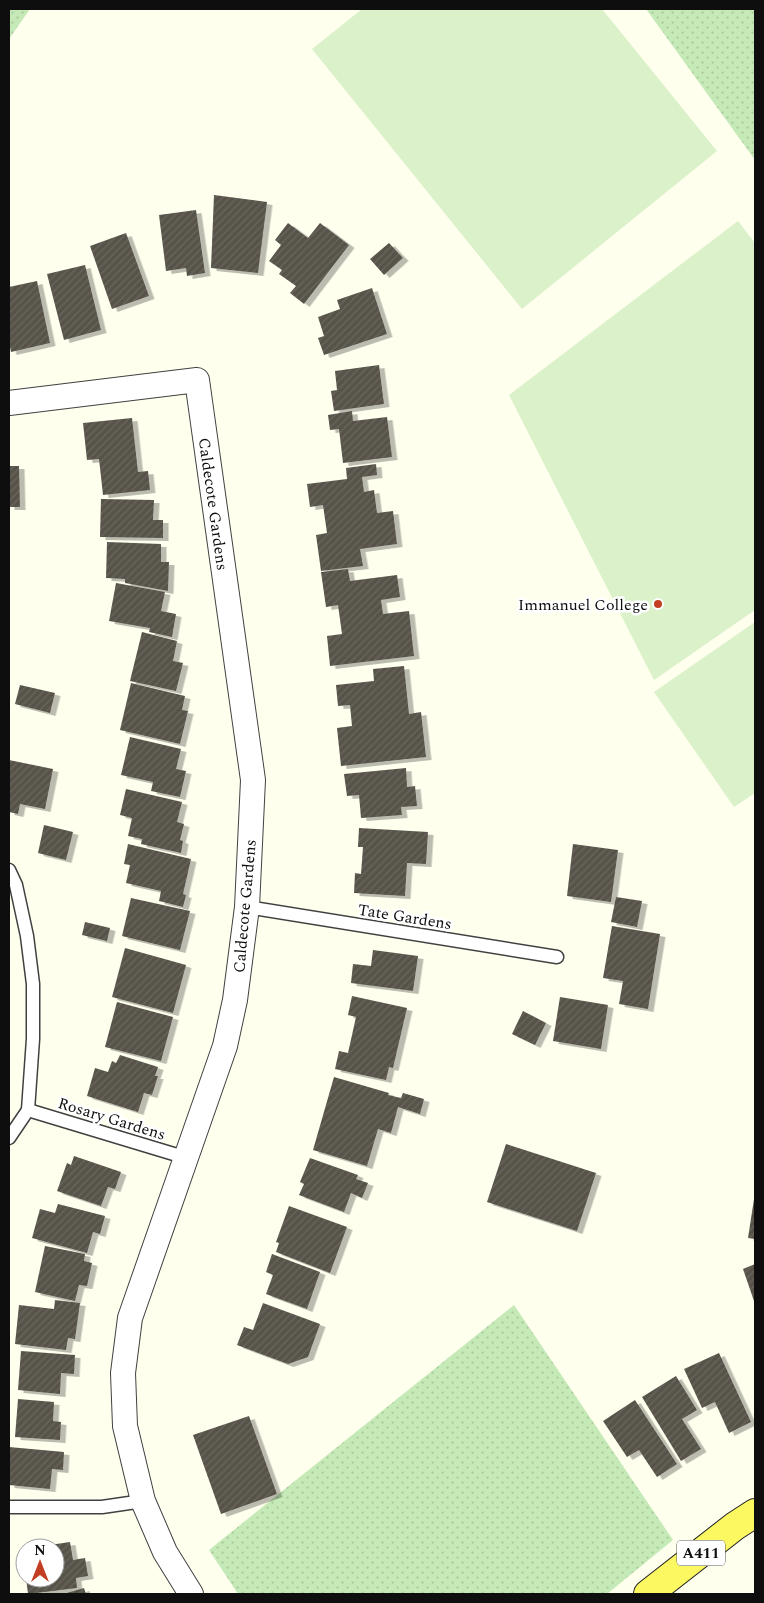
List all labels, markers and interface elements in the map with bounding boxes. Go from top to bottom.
street label: Caldecote Gardens [192,436,234,572]
place label: Immanuel College [518,593,648,617]
marker: Immanuel College [652,598,664,610]
street label: Caldecote Gardens [227,838,263,974]
street label: Tate Gardens [356,898,454,936]
street label: Rosary Gardens [55,1091,168,1147]
north arrow [15,1538,65,1588]
text: N [34,1540,46,1561]
road number: A411 [677,1540,725,1566]

